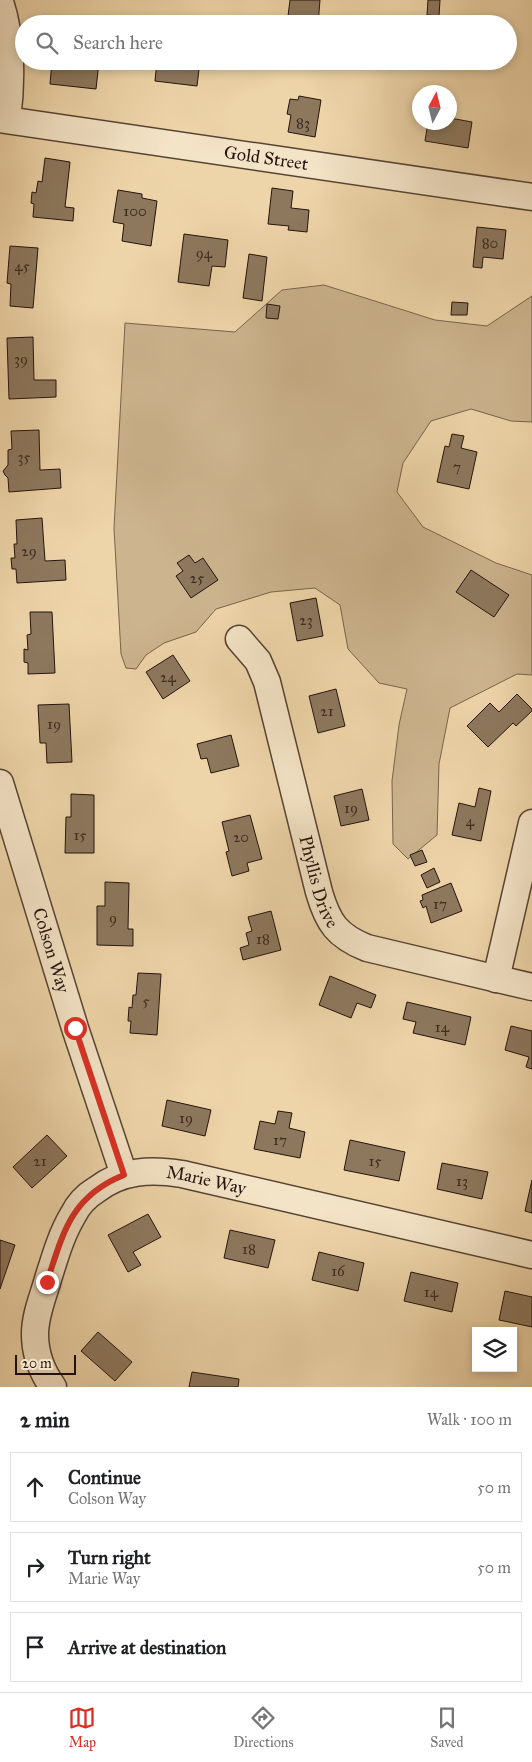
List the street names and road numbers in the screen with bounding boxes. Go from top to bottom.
street label: Gold Street [223,141,310,175]
street label: Phyllis Drive [294,833,343,932]
street label: Colson Way [28,905,75,996]
street label: Marie Way [165,1161,249,1200]

